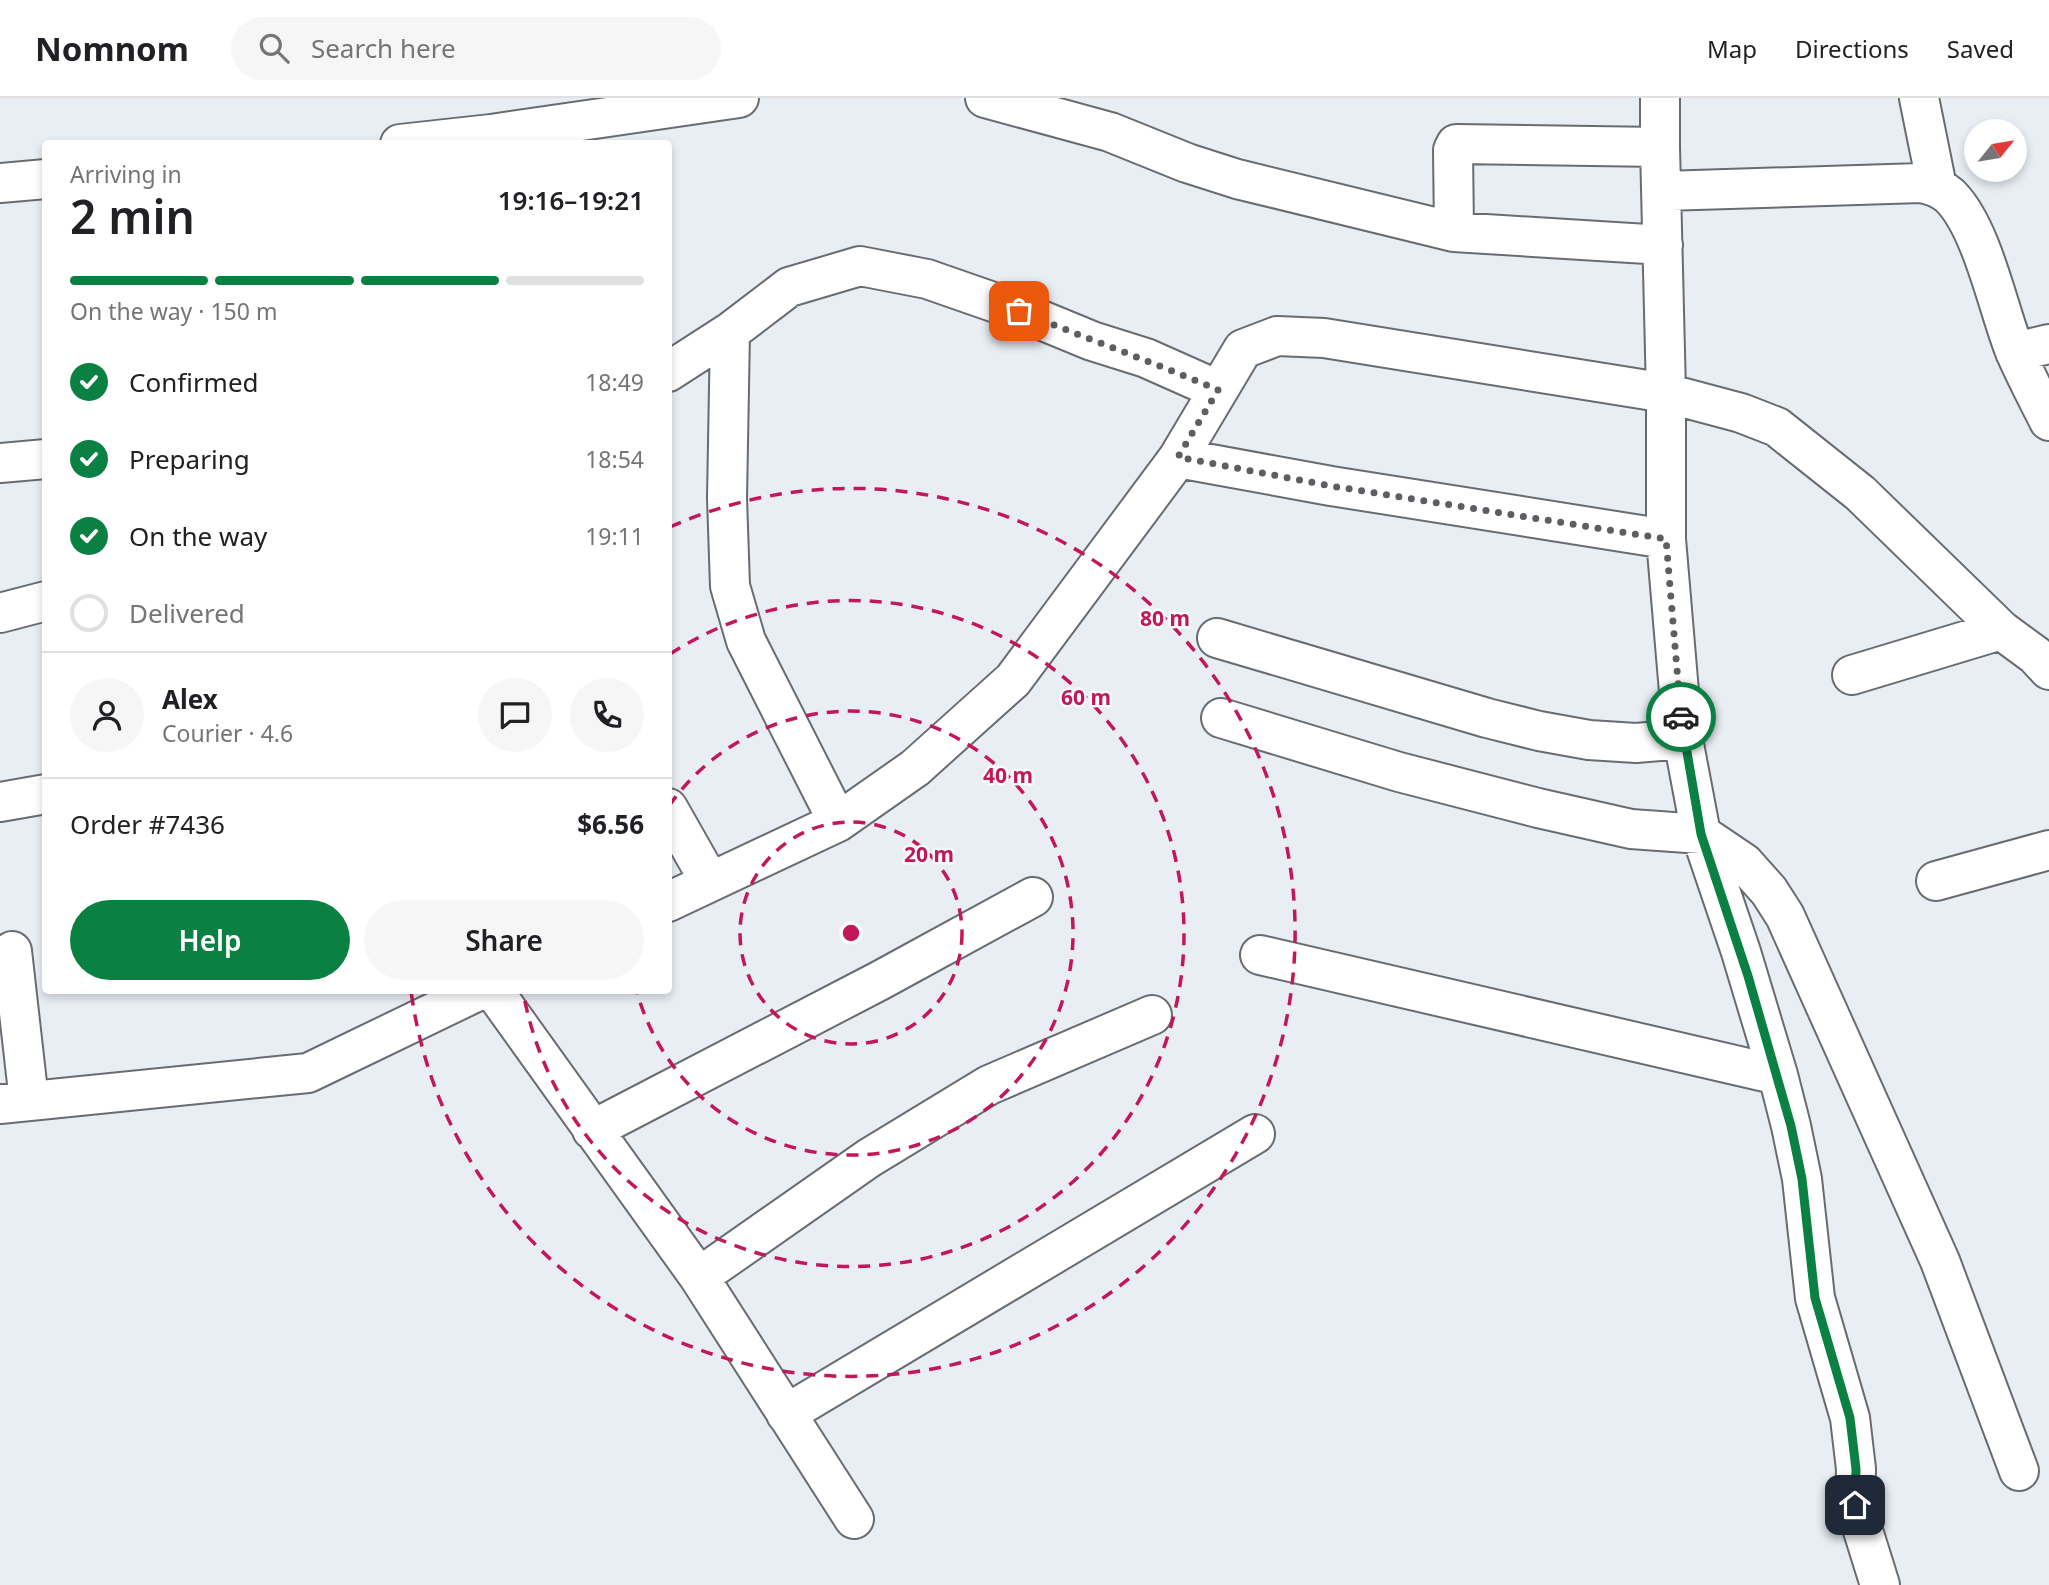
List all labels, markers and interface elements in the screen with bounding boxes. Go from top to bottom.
search box [231,17,721,80]
text: Nomnom [35,26,189,71]
icon: search [255,29,293,67]
text: Search here [311,30,456,66]
text: Map [1707,32,1757,65]
text: Directions [1795,32,1909,65]
text: Saved [1947,32,2014,65]
north arrow [1964,119,2026,182]
map controls [1964,119,2027,182]
text: Arriving in [70,158,182,190]
text: 19:16–19:21 [498,182,644,218]
text: 2 min [70,185,195,247]
pin [989,281,1049,341]
icon: bag [1000,292,1038,330]
text: On the way · 150 m [70,295,277,327]
icon: check [70,363,108,401]
text: Confirmed [129,364,259,400]
text: 18:49 [585,366,644,398]
icon: check [70,440,108,478]
text: Preparing [129,441,250,477]
text: 18:54 [585,443,644,475]
icon: check [70,517,108,555]
text: On the way [129,518,267,554]
text: 19:11 [585,520,644,552]
text: Delivered [129,595,245,631]
text: 80 m [1140,604,1190,632]
button: person [70,678,144,752]
button: chat [478,678,552,752]
button: phone [570,678,644,752]
text: Alex [162,681,218,717]
courier [1646,682,1716,752]
text: 60 m [1061,683,1111,711]
icon: car [1662,698,1700,736]
text: Courier · 4.6 [162,717,293,749]
text: 40 m [983,761,1033,789]
text: Order #7436 [70,806,225,842]
text: $6.56 [577,806,644,842]
text: 20 m [904,840,954,868]
button: Help [70,900,350,980]
button: Share [364,900,644,980]
centre of rings [839,921,863,945]
pin [1825,1475,1885,1535]
icon: home [1836,1486,1874,1524]

